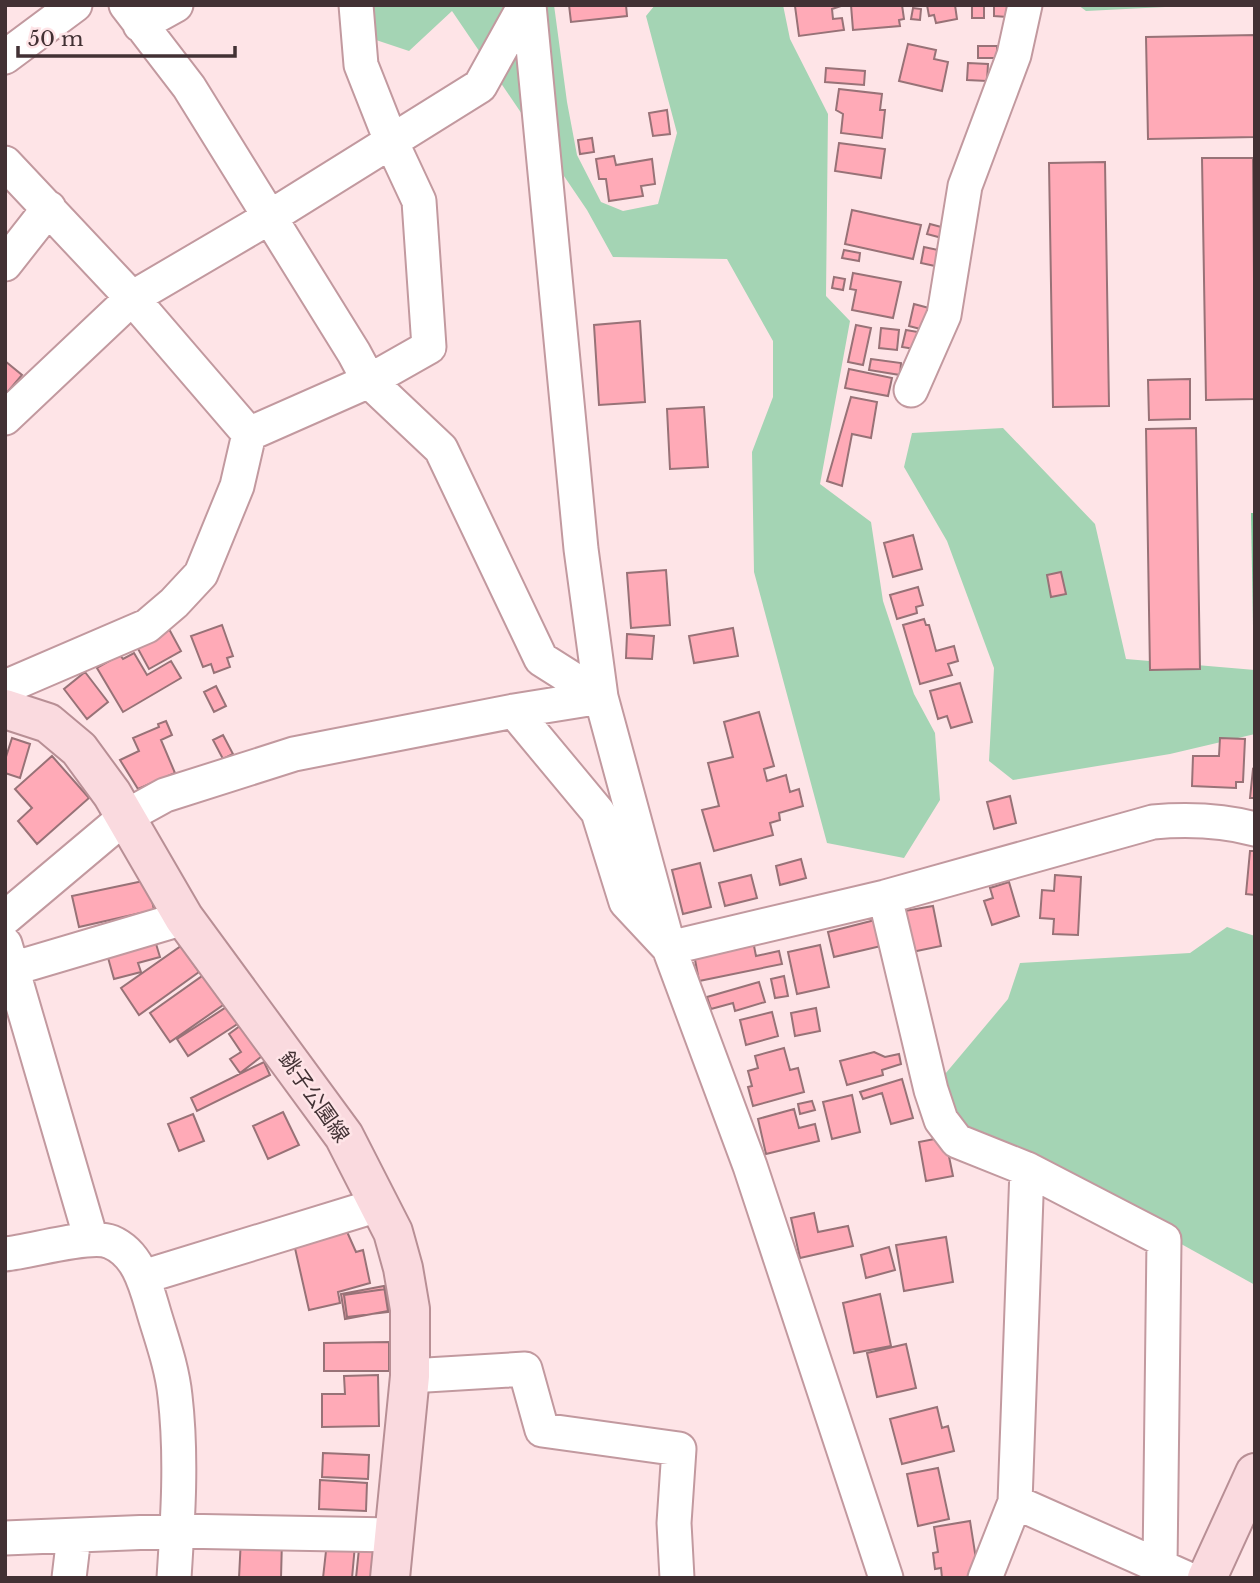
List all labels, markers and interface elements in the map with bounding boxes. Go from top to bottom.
scale bar [18,14,234,58]
text: 50 m [28,26,84,52]
street label: 銚子公園線 [273,1047,355,1147]

